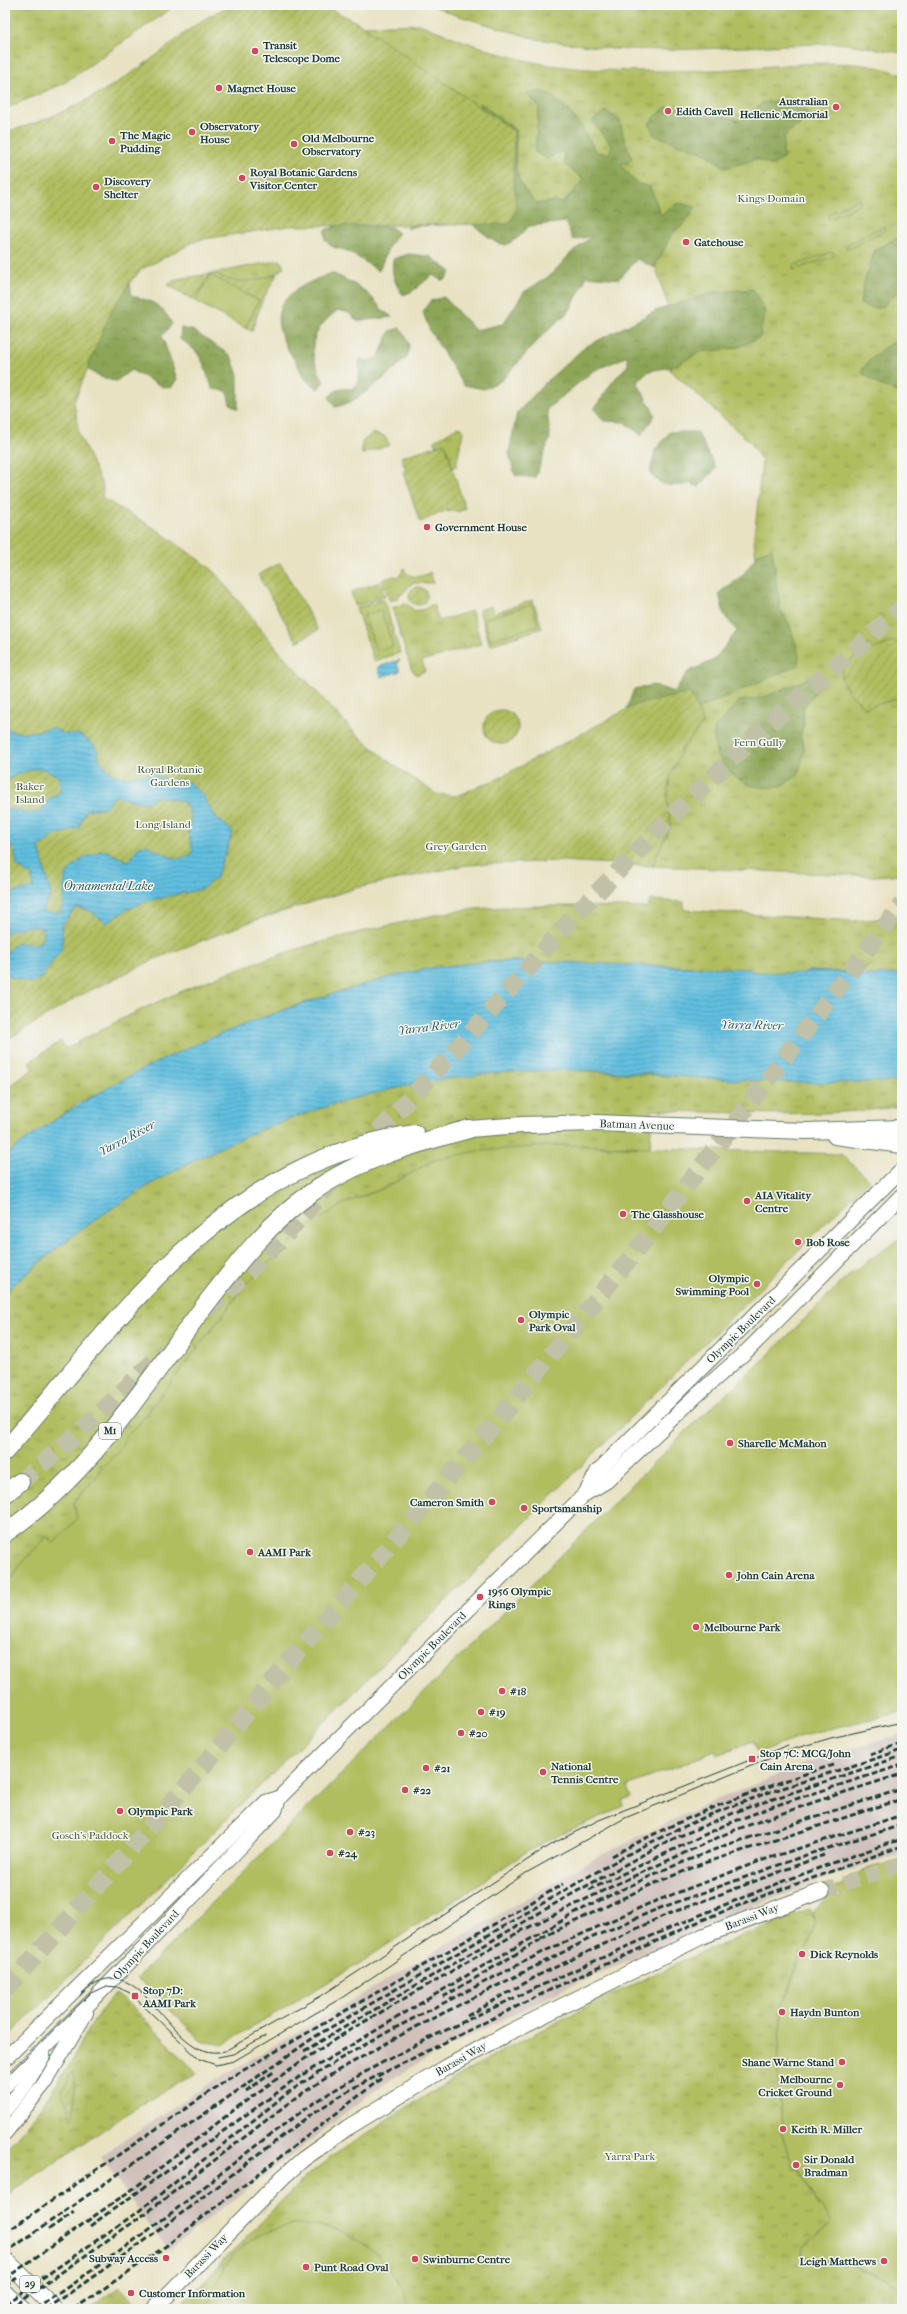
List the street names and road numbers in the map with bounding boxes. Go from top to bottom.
street label: Batman Avenue [599,1117,675,1133]
street label: Olympic Boulevard [704,1293,779,1366]
road number: M1 [99,1423,121,1439]
street label: Olympic Boulevard [395,1609,469,1683]
street label: Barassi Way [723,1900,782,1933]
street label: Olympic Boulevard [110,1907,182,1983]
street label: Barassi Way [433,2039,490,2079]
street label: Barassi Way [182,2230,231,2281]
road number: 29 [20,2276,40,2292]

